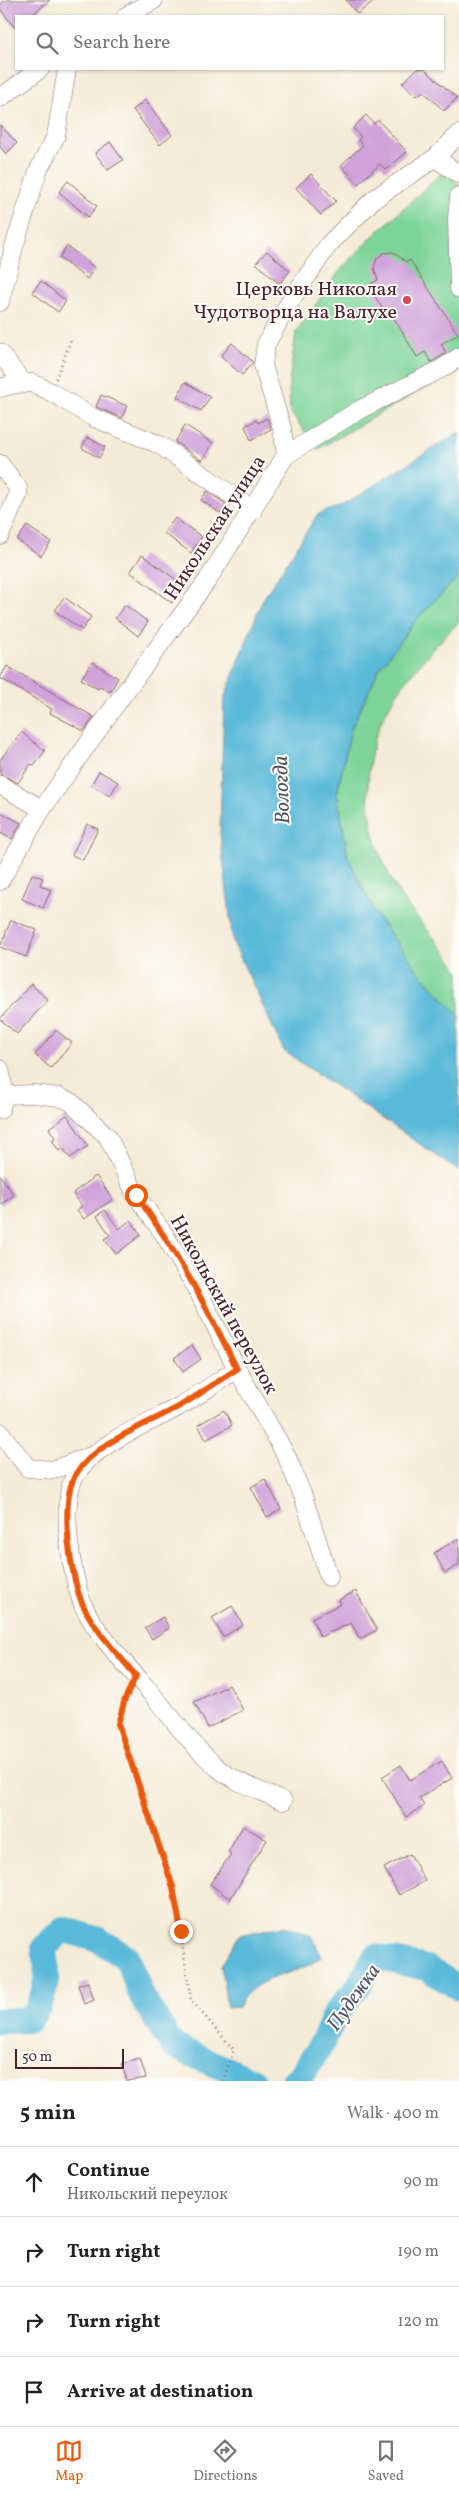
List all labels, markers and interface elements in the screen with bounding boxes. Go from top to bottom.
search box [15,15,444,70]
icon: search [33,29,61,57]
text: Search here [73,30,170,56]
place label: Церковь Николая Чудотворца на Валухе [193,276,397,327]
marker: Церковь Николая Чудотворца на Валухе [401,294,413,306]
street label: Никольская улица [158,450,273,606]
water label: Вологда [267,755,298,825]
route start [125,1184,148,1207]
street label: Никольский переулок [162,1210,284,1400]
route end [170,1920,193,1943]
water label: Пудежка [320,1958,388,2037]
scale bar [15,2046,124,2069]
text: 50 m [22,2048,52,2067]
text: 5 min [20,2099,76,2128]
text: Walk · 400 m [347,2103,439,2125]
text: Continue [67,2158,150,2184]
icon: ahead [20,2168,48,2196]
text: 90 m [403,2171,439,2193]
text: Никольский переулок [67,2184,228,2206]
icon: right [20,2238,48,2266]
text: Turn right [67,2239,160,2265]
text: 190 m [397,2241,439,2263]
icon: right [20,2308,48,2336]
text: Turn right [67,2309,160,2335]
text: 120 m [397,2311,439,2333]
icon: arrive [20,2378,48,2406]
text: Arrive at destination [67,2379,253,2405]
tab: Map [55,2437,83,2486]
tab: Directions [193,2437,258,2486]
tab: Saved [368,2437,404,2486]

